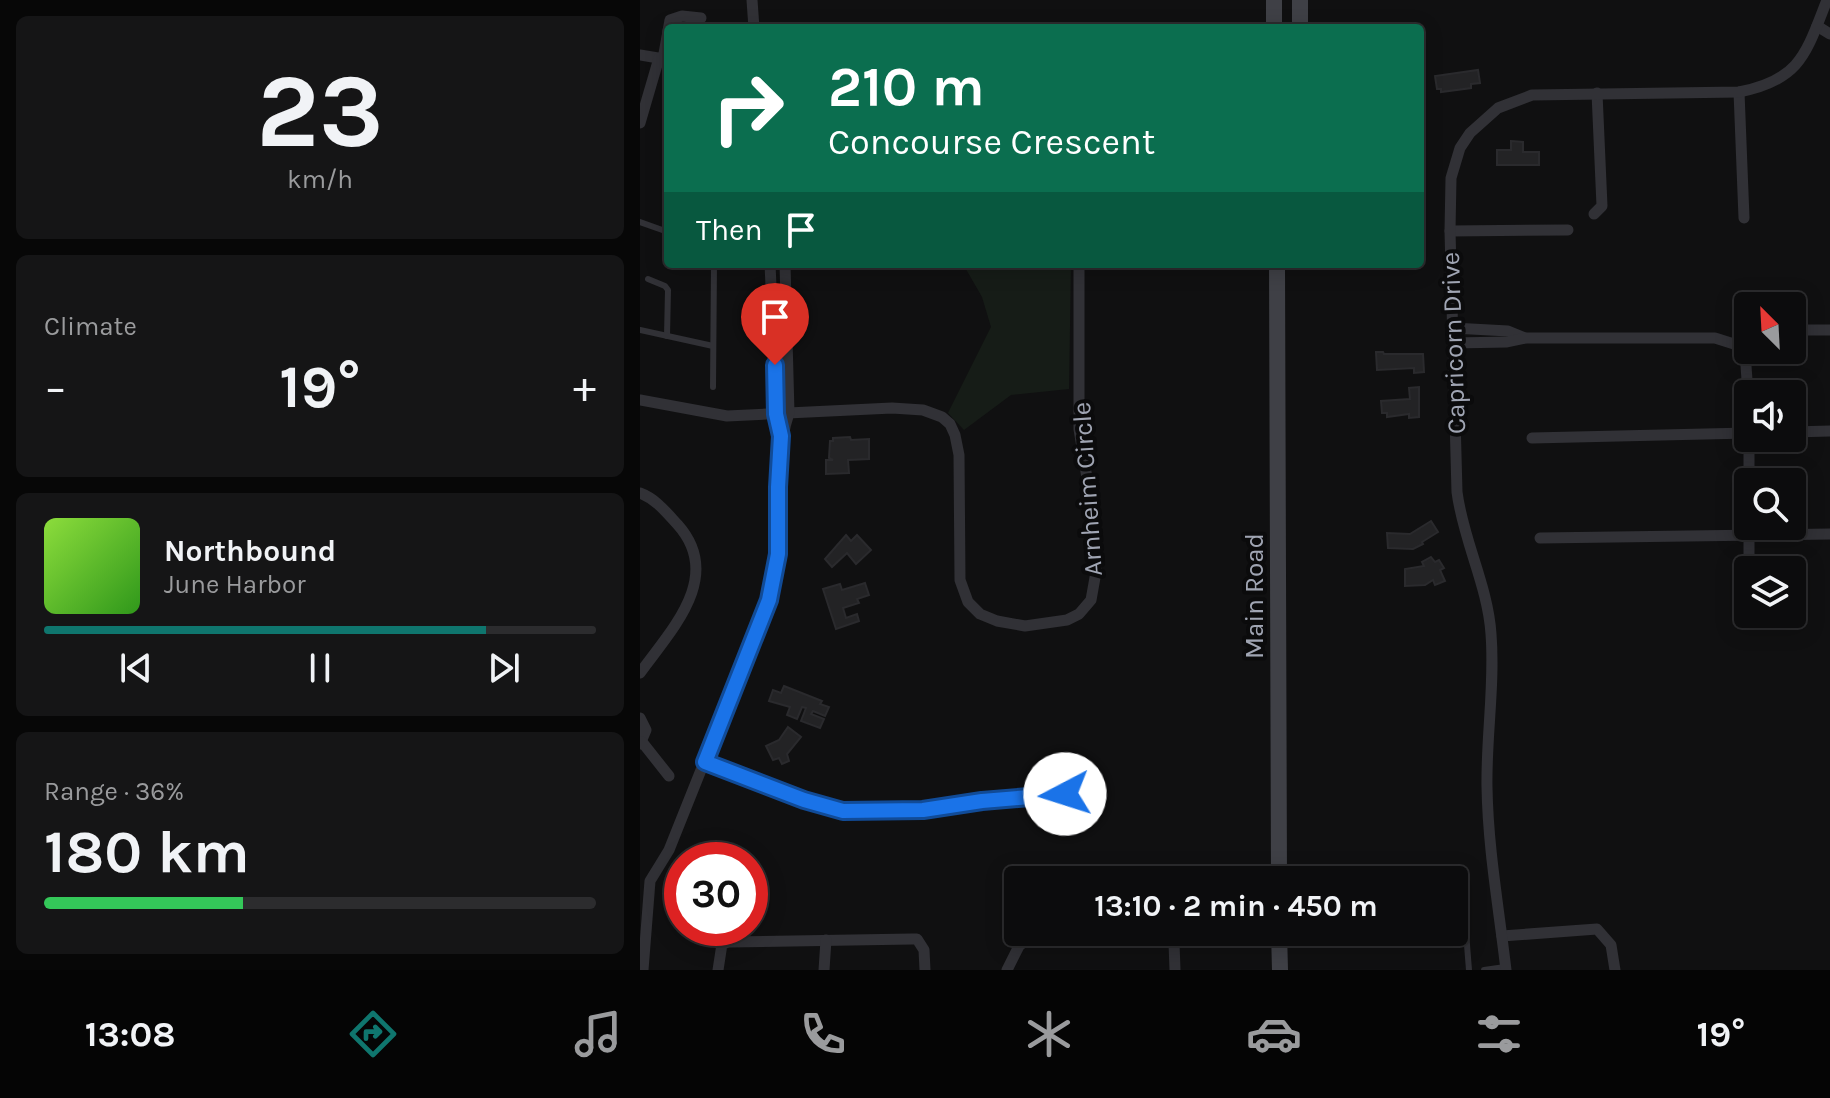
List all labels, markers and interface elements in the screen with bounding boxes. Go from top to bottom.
text: 23 [256,51,384,172]
text: 210 m [828,54,985,119]
icon: right [696,56,800,160]
text: Concourse Crescent [828,121,1155,163]
text: km/h [287,164,353,195]
icon: arrive [779,208,823,252]
text: Then [696,212,763,248]
street label: Capricorn Drive [1435,251,1472,435]
pin [741,283,809,365]
north arrow [1734,292,1806,364]
map controls [1734,292,1806,628]
icon: arrive [753,295,797,339]
text: Climate [44,311,137,342]
text: 19° [279,352,361,422]
text: − [44,362,67,413]
text: + [573,362,596,413]
button: sound [1734,380,1806,452]
street label: Arnheim Circle [1066,401,1109,577]
button: search [1734,468,1806,540]
text: Northbound [164,533,336,569]
street label: Main Road [1239,533,1270,659]
button: layers [1734,556,1806,628]
text: June Harbor [164,569,306,600]
icon: previous [114,646,158,690]
icon: pause [298,646,342,690]
icon: next [482,646,526,690]
position arrow [1023,752,1107,836]
text: Range · 36% [44,776,184,807]
text: 180 km [44,817,250,887]
speed limit sign: 30 [664,842,768,946]
text: 13:10 · 2 min · 450 m [1094,888,1378,924]
icon: directions [345,1006,401,1062]
icon: music [570,1006,626,1062]
icon: phone [795,1006,851,1062]
icon: climate [1021,1006,1077,1062]
icon: car [1246,1006,1302,1062]
icon: filters [1471,1006,1527,1062]
text: 13:08 [85,1013,176,1055]
text: 19° [1696,1013,1745,1055]

